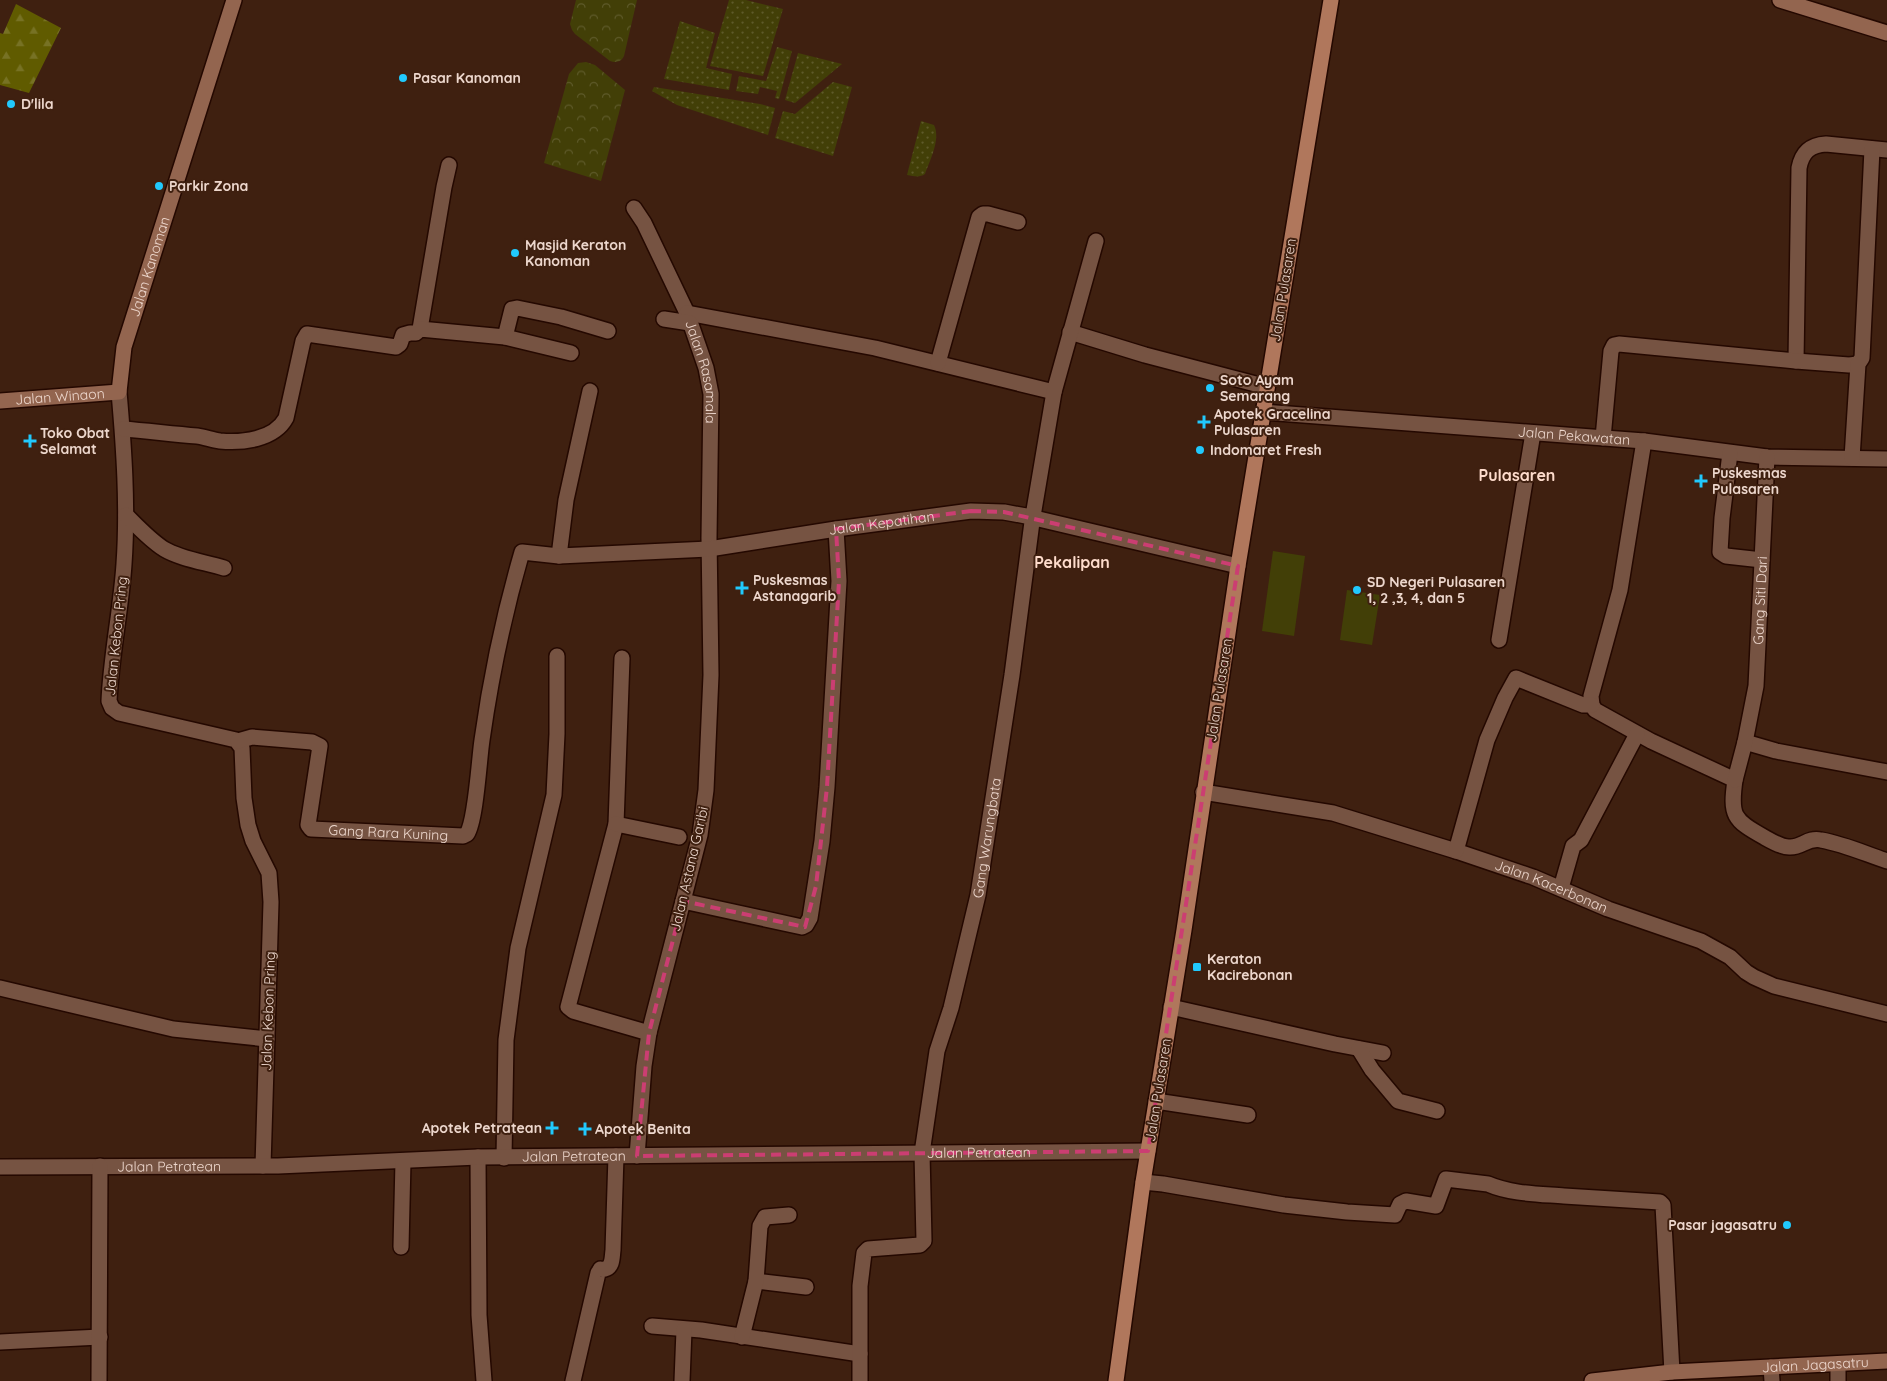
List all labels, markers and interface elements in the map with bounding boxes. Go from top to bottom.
place label: Pasar Kanoman [413,69,521,87]
marker: Pasar Kanoman [397,72,409,84]
place label: D'lila [21,95,54,113]
marker: D'lila [5,98,17,110]
place label: Parkir Zona [169,177,248,195]
marker: Parkir Zona [153,180,165,192]
street label: Jalan Kanoman [125,214,174,319]
place label: Masjid Keraton Kanoman [525,236,626,270]
street label: Jalan Pulasaren [1266,237,1300,343]
marker: Masjid Keraton Kanoman [509,247,521,259]
street label: Jalan Rasamala [681,318,720,424]
place label: Soto Ayam Semarang [1220,371,1294,405]
marker: Soto Ayam Semarang [1204,382,1216,394]
street label: Jalan Winaon [14,384,105,409]
place label: Apotek Gracelina Pulasaren [1214,405,1330,439]
marker: Apotek Gracelina Pulasaren [1198,416,1210,428]
street label: Jalan Pekawatan [1517,422,1631,449]
place label: Toko Obat Selamat [40,424,110,458]
marker: Toko Obat Selamat [24,435,36,447]
place label: Indomaret Fresh [1210,441,1322,459]
marker: Indomaret Fresh [1194,444,1206,456]
place label: Puskesmas Pulasaren [1712,464,1787,498]
district label: Pulasaren [1479,465,1555,485]
marker: Puskesmas Pulasaren [1694,474,1708,488]
street label: Jalan Kepatihan [827,507,935,539]
district label: Pekalipan [1034,552,1110,572]
street label: Gang Siti Dari [1749,556,1771,645]
place label: Puskesmas Astanagarib [753,571,836,605]
place label: SD Negeri Pulasaren 1, 2 ,3, 4, dan 5 [1367,573,1505,607]
street label: Jalan Kebon Pring [101,576,131,696]
marker: Puskesmas Astanagarib [735,581,749,595]
marker: SD Negeri Pulasaren 1, 2 ,3, 4, dan 5 [1351,584,1363,596]
street label: Jalan Pulasaren [1202,637,1236,743]
street label: Gang Warungbata [969,777,1005,899]
street label: Jalan Astana Garibi [666,805,712,933]
street label: Gang Rara Kuning [328,821,449,844]
street label: Jalan Kacerbonan [1492,856,1611,917]
place label: Keraton Kacirebonan [1207,950,1293,984]
street label: Jalan Kebon Pring [257,951,279,1071]
marker: Keraton Kacirebonan [1191,961,1203,973]
street label: Jalan Pulasaren [1141,1037,1175,1143]
place label: Apotek Petratean [422,1119,542,1137]
place label: Apotek Benita [595,1120,691,1138]
marker: Apotek Petratean [546,1122,558,1134]
marker: Apotek Benita [579,1123,591,1135]
street label: Jalan Petratean [927,1143,1031,1162]
street label: Jalan Petratean [522,1147,626,1166]
street label: Jalan Petratean [117,1157,221,1176]
place label: Pasar jagasatru [1668,1216,1777,1234]
marker: Pasar jagasatru [1781,1219,1793,1231]
street label: Jalan Jagasatru [1761,1353,1869,1376]

